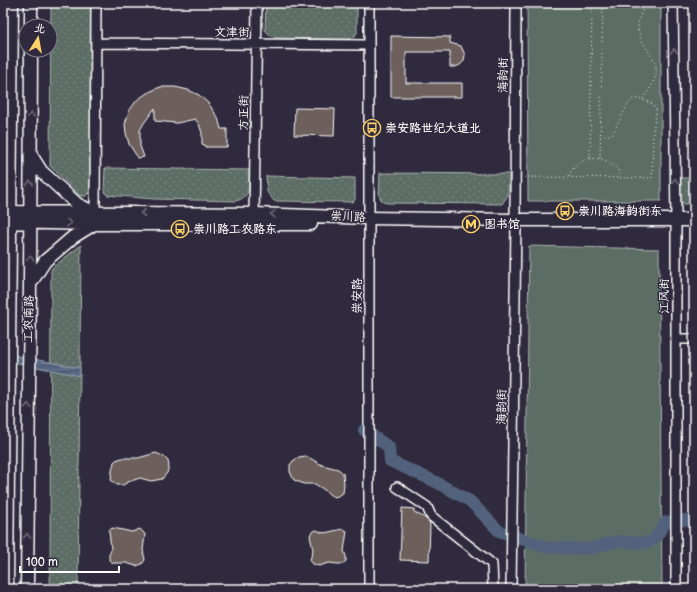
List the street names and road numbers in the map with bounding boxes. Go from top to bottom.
street label: 文津街 [214,25,250,40]
street label: 海韵街 [496,57,511,93]
street label: 方正街 [236,95,252,131]
street label: 崇川路 [330,209,366,225]
street label: 崇安路 [350,278,365,314]
street label: 江风街 [657,278,672,314]
street label: 工农南路 [21,295,37,343]
street label: 海韵街 [494,389,510,425]

